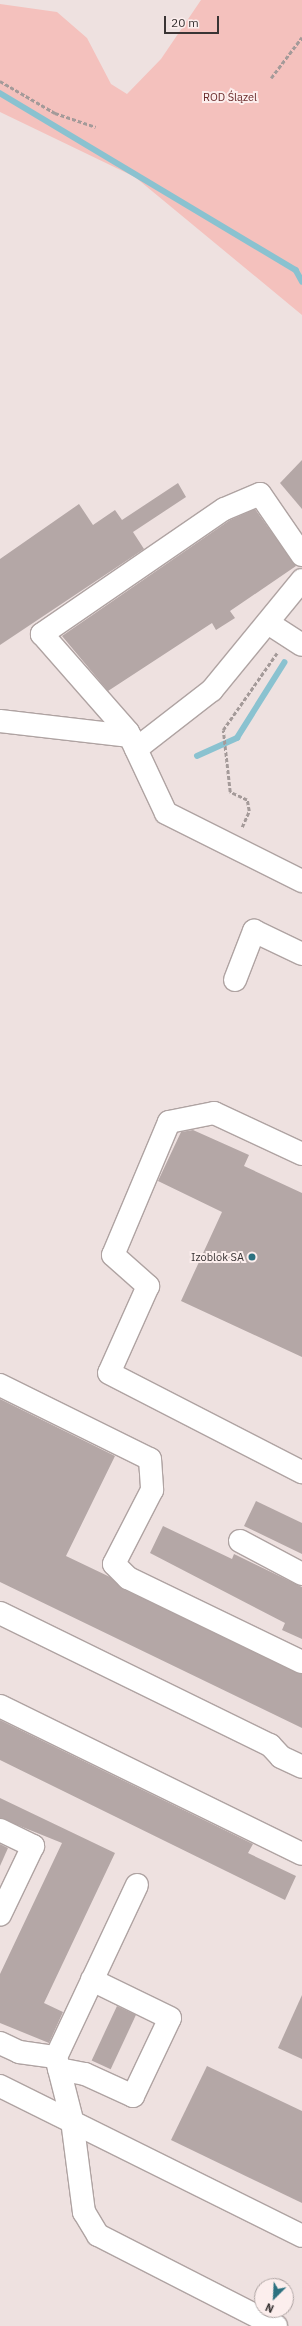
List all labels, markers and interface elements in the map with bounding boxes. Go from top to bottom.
scale bar [166,8,221,34]
text: 20 m [171,15,199,30]
park label: ROD Ślązel [203,90,257,104]
place label: Izoblok SA [191,1250,244,1264]
marker: Izoblok SA [247,1252,257,1262]
north arrow [254,2278,294,2318]
text: N [263,2300,276,2316]

